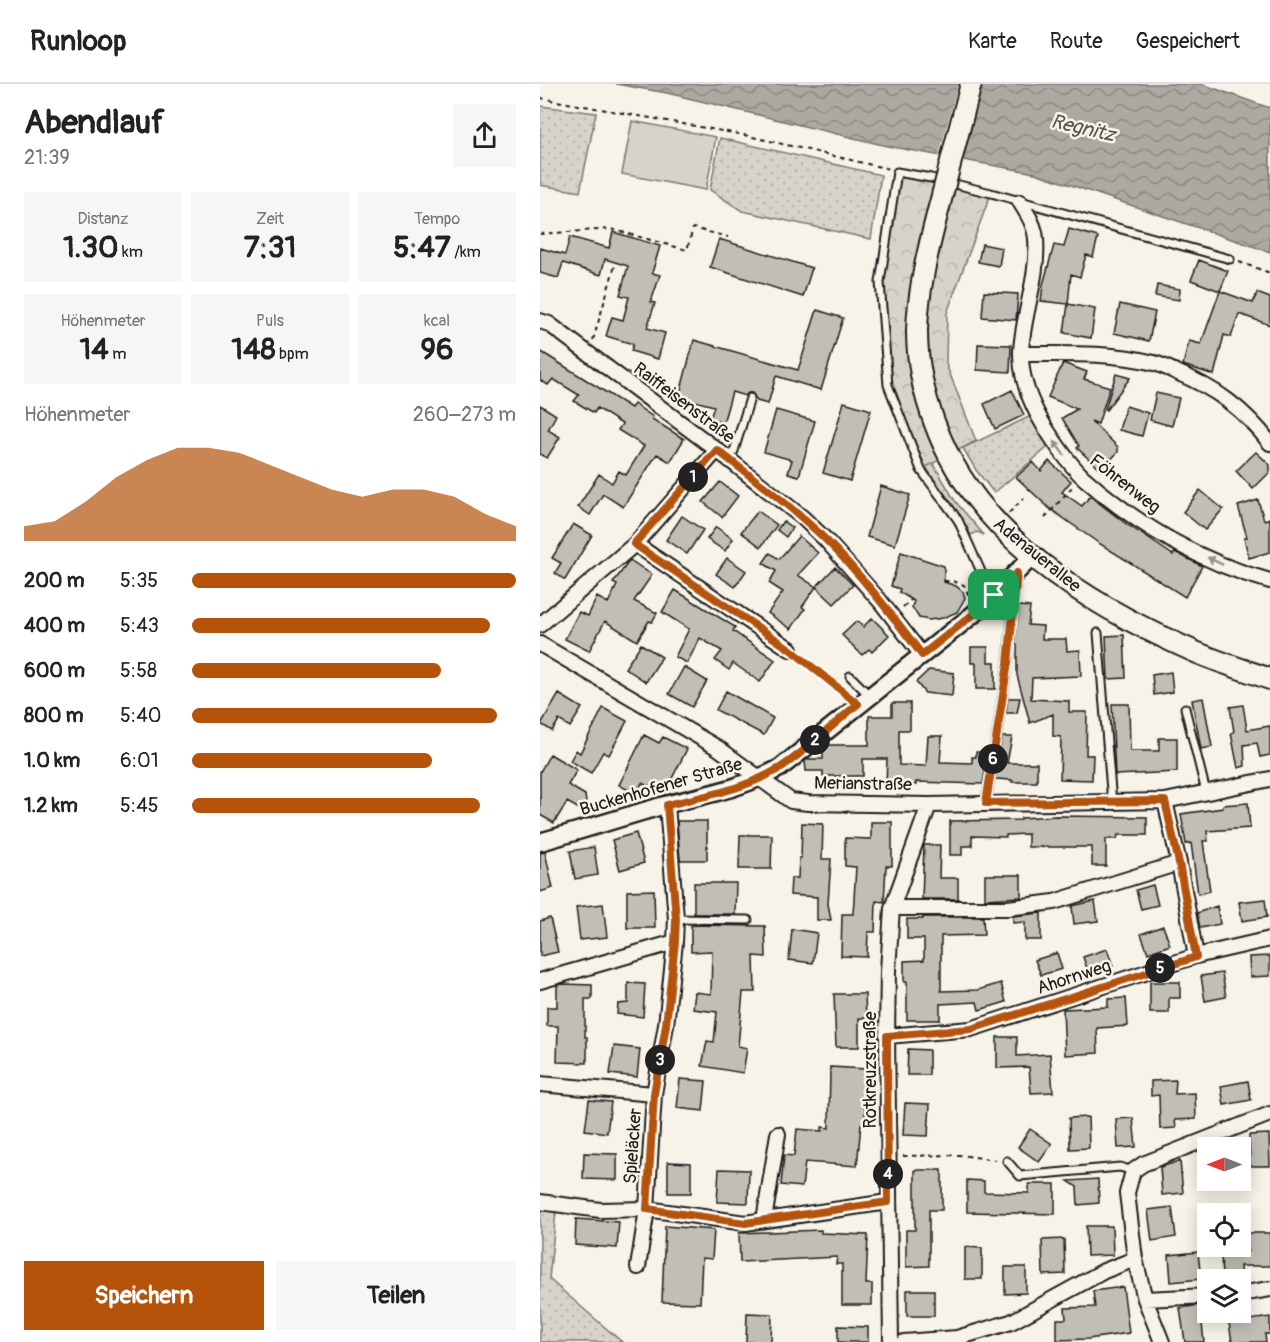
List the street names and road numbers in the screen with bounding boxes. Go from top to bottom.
street label: Raiffeisenstraße [629,357,739,449]
street label: Föhrenweg [1085,449,1165,519]
street label: Adenauerallee [988,513,1086,598]
street label: Buckenhofener Straße [577,753,745,821]
street label: Merianstraße [814,772,912,796]
street label: Ahornweg [1034,954,1114,1000]
street label: Rotkreuzstraße [859,1011,882,1129]
street label: Spieläcker [619,1107,647,1185]

